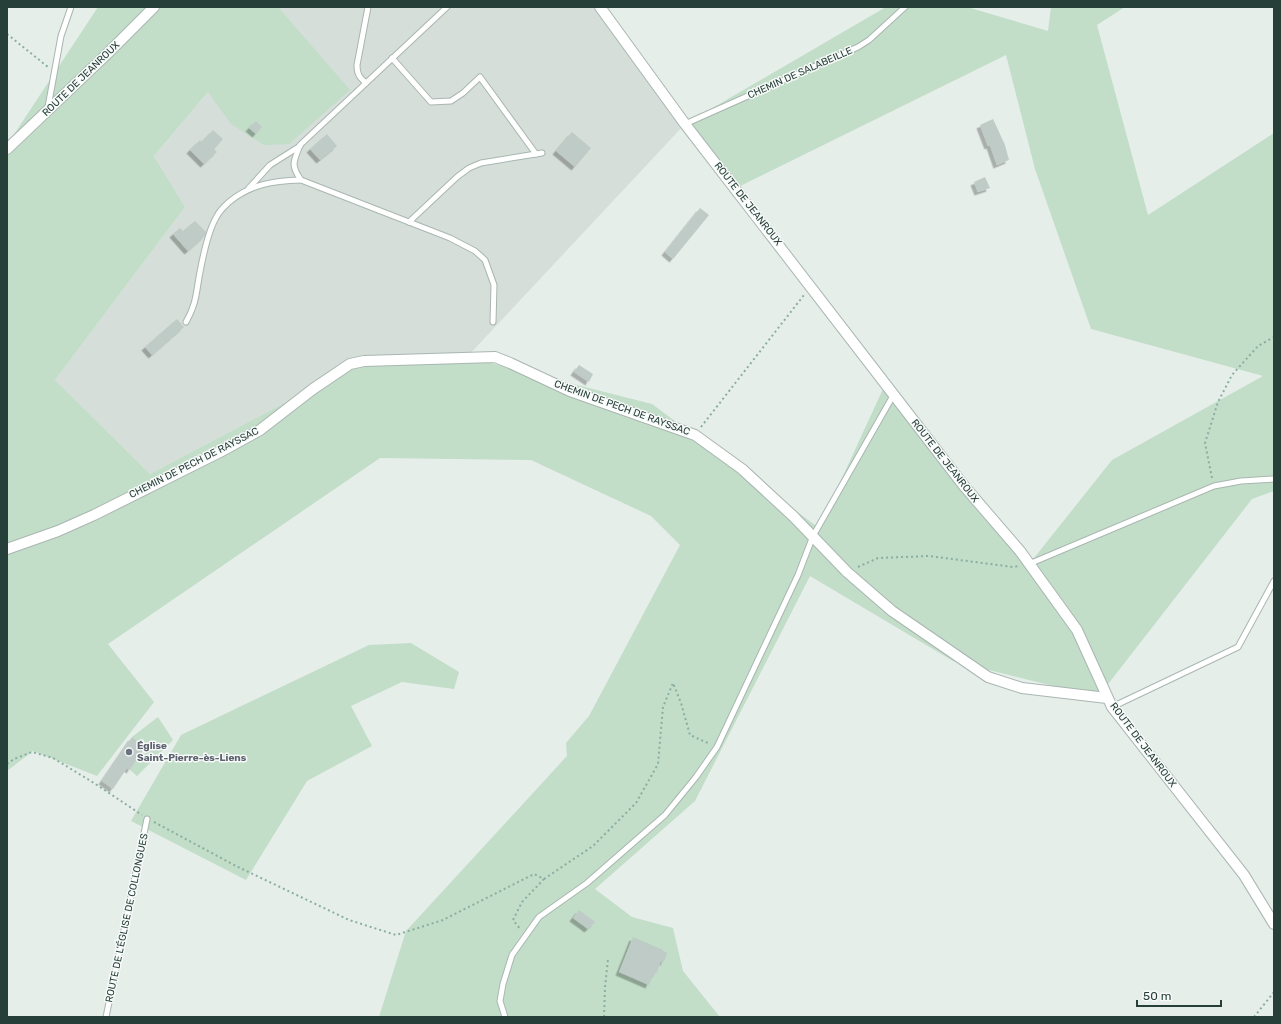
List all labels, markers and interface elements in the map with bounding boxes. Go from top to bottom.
street label: ROUTE DE JEANROUX [40,39,123,119]
street label: CHEMIN DE SALABEILLE [746,44,854,102]
street label: ROUTE DE JEANROUX [712,160,785,249]
street label: CHEMIN DE PECH DE RAYSSAC [552,378,692,438]
street label: ROUTE DE JEANROUX [909,417,982,506]
street label: CHEMIN DE PECH DE RAYSSAC [127,425,261,501]
street label: ROUTE DE JEANROUX [1107,700,1179,790]
place label: Église Saint-Pierre-ès-Liens [137,740,247,764]
marker: Église Saint-Pierre-ès-Liens [124,747,134,757]
street label: ROUTE DE L’ÉGLISE DE COLLONGUES [103,832,151,1004]
scale bar [1137,982,1221,1008]
text: 50 m [1143,989,1171,1003]

